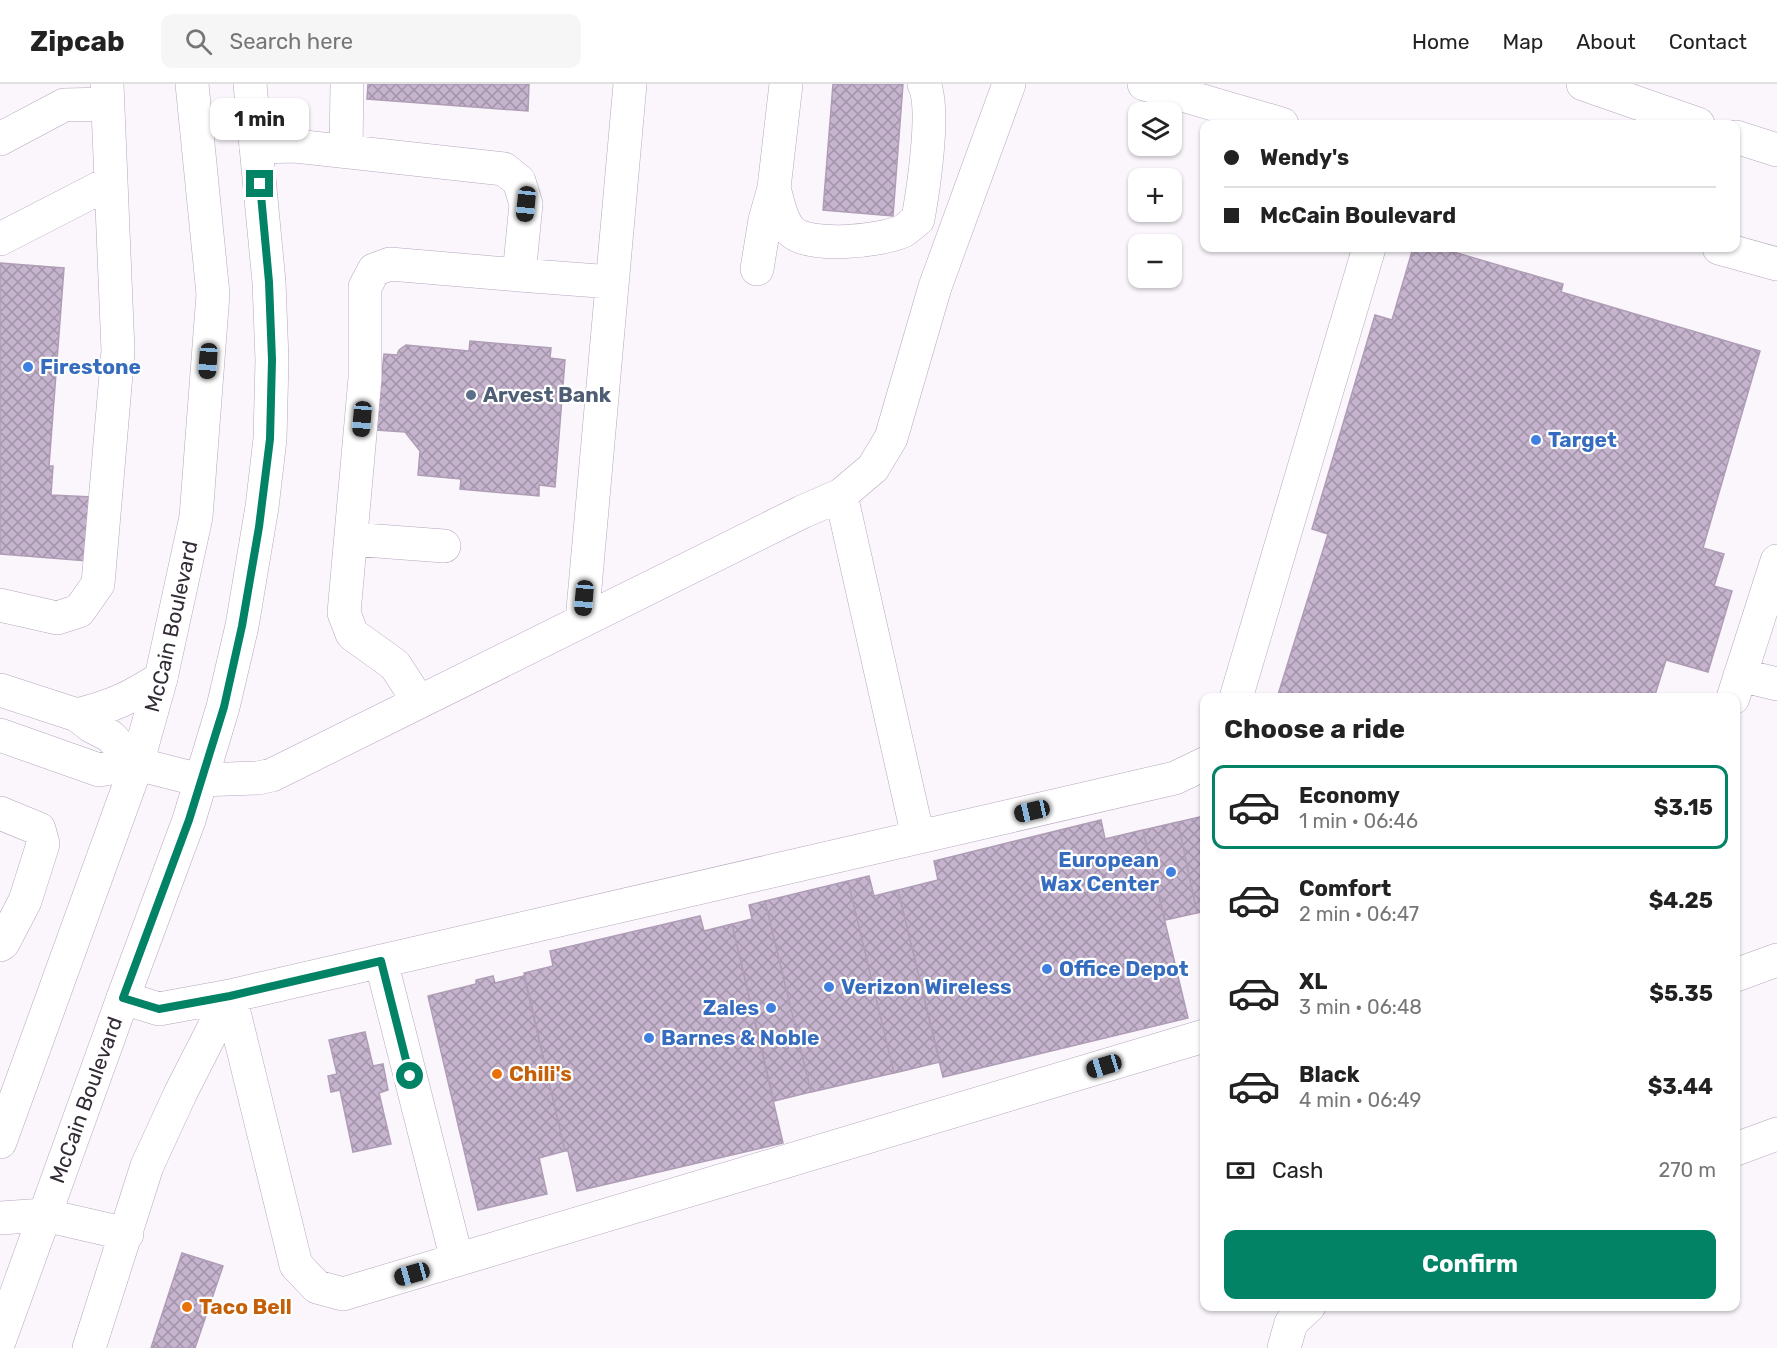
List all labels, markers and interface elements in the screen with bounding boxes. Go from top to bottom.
search box [161,14,581,68]
text: Zipcab [30,25,125,58]
icon: search [182,25,215,58]
text: Search here [230,28,353,55]
text: Home [1412,29,1469,54]
text: Map [1502,29,1543,54]
text: About [1576,29,1636,54]
text: Contact [1669,29,1747,54]
callout: 1 min [210,97,310,139]
map controls [1128,102,1182,288]
button: layers [1128,102,1182,156]
text: 1 min [234,107,285,131]
text: Wendy's [1260,144,1349,171]
button: + [1128,168,1182,222]
route end [246,170,273,197]
car [515,185,537,223]
text: McCain Boulevard [1260,202,1456,229]
button: − [1128,234,1182,288]
car [198,342,218,380]
place label: Firestone [40,354,141,379]
marker: Firestone [21,360,35,374]
place label: Arvest Bank [483,382,612,407]
marker: Arvest Bank [464,388,478,402]
car [351,400,373,438]
place label: Target [1548,427,1617,452]
marker: Target [1529,433,1543,447]
street label: McCain Boulevard [139,538,203,715]
car [573,579,595,617]
text: Choose a ride [1224,713,1405,745]
icon: car [1227,780,1281,834]
text: Economy [1299,782,1400,809]
text: $3.15 [1654,794,1713,821]
car [1012,798,1052,824]
text: 1 min · 06:46 [1299,809,1418,833]
place label: European Wax Center [1040,847,1159,896]
marker: European Wax Center [1164,865,1178,879]
icon: car [1227,873,1281,927]
text: Comfort [1299,875,1391,902]
text: $4.25 [1649,887,1713,914]
text: 2 min · 06:47 [1299,902,1419,926]
place label: Office Depot [1059,956,1189,981]
marker: Office Depot [1040,962,1054,976]
icon: car [1227,966,1281,1020]
text: XL [1299,968,1327,995]
place label: Verizon Wireless [841,974,1012,999]
marker: Verizon Wireless [822,980,836,994]
text: $5.35 [1649,980,1713,1007]
place label: Zales [703,995,759,1020]
text: 3 min · 06:48 [1299,995,1422,1019]
marker: Zales [764,1001,778,1015]
street label: McCain Boulevard [44,1013,127,1187]
place label: Barnes & Noble [661,1025,820,1050]
marker: Barnes & Noble [642,1031,656,1045]
car [1084,1052,1124,1080]
icon: car [1227,1059,1281,1113]
place label: Chili's [509,1061,572,1086]
text: Black [1299,1061,1360,1088]
route start [396,1062,423,1089]
marker: Chili's [490,1067,504,1081]
text: $3.44 [1648,1073,1713,1100]
text: 4 min · 06:49 [1299,1088,1421,1112]
icon: cash [1224,1154,1257,1187]
text: Cash [1272,1157,1323,1184]
text: 270 m [1659,1158,1716,1182]
button: Confirm [1224,1230,1716,1299]
car [392,1260,432,1288]
place label: Taco Bell [199,1294,292,1319]
marker: Taco Bell [180,1300,194,1314]

